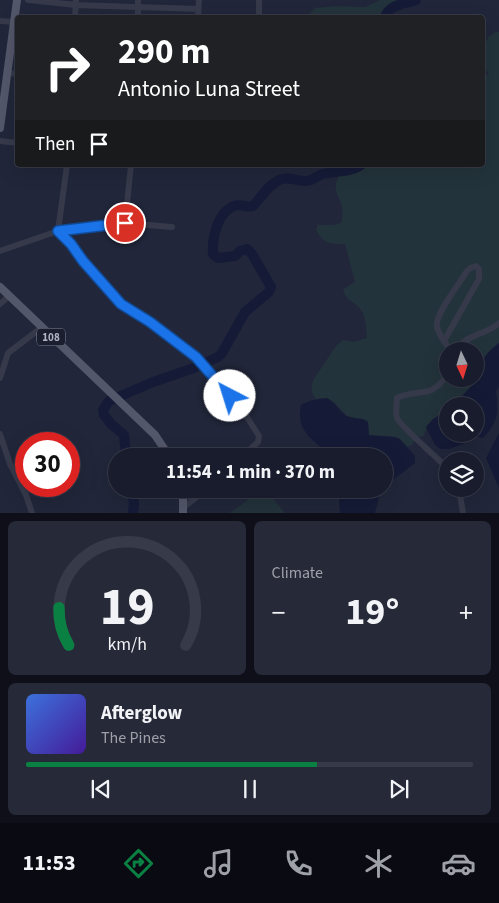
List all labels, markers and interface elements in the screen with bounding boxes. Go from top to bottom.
text: 290 m [118,27,210,77]
icon: right [35,35,100,100]
text: Antonio Luna Street [118,73,300,105]
icon: arrive [85,130,113,158]
text: Then [35,131,75,158]
pin [104,202,146,244]
icon: arrive [111,209,139,237]
road number: 108 [37,328,65,346]
north arrow [439,342,484,388]
map controls [439,342,484,497]
position arrow [203,369,255,421]
button: search [439,397,484,442]
speed limit sign: 30 [15,432,80,497]
button: layers [439,452,484,497]
text: 11:54 · 1 min · 370 m [166,459,335,486]
text: Climate [272,562,323,584]
text: 19 [99,571,154,645]
text: 19° [345,585,399,639]
text: − [272,593,285,633]
text: + [459,593,473,633]
text: km/h [107,632,147,657]
text: Afterglow [101,700,182,727]
text: The Pines [101,727,166,749]
icon: previous [87,775,115,803]
icon: pause [236,775,264,803]
icon: next [385,775,413,803]
icon: directions [121,846,156,881]
icon: music [201,846,236,881]
icon: phone [281,846,316,881]
icon: climate [361,846,396,881]
icon: car [441,846,476,881]
text: 11:53 [23,847,76,879]

